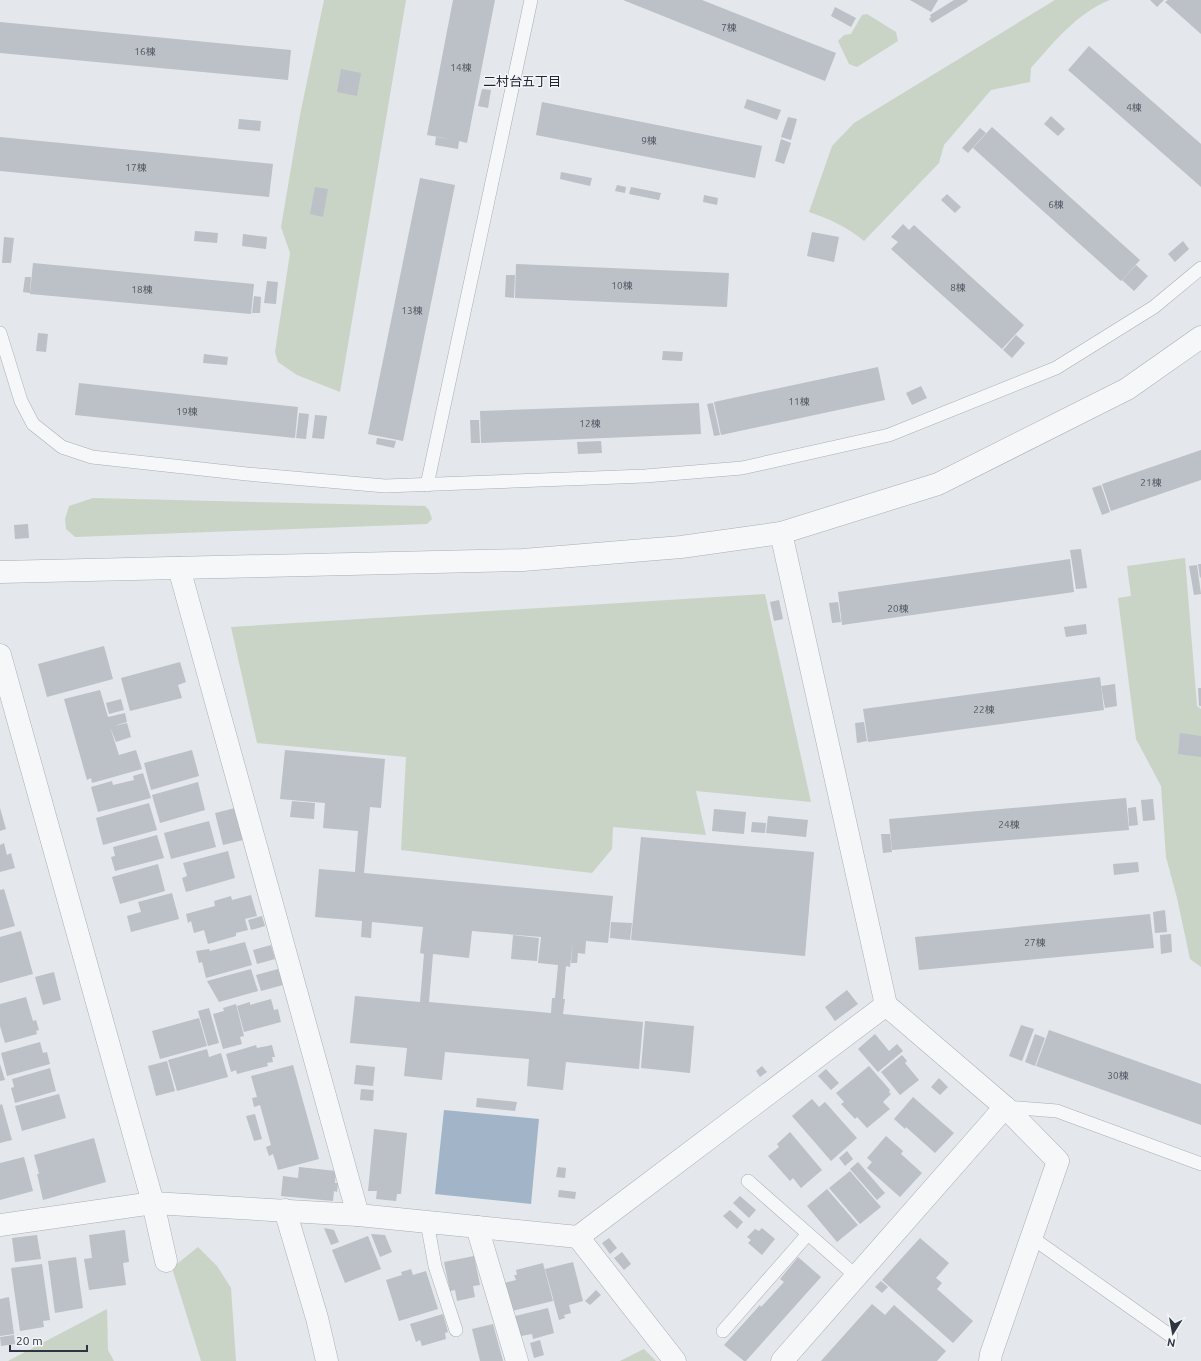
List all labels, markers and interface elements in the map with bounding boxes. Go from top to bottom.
house number: 7棟 [721,22,737,33]
house number: 16棟 [134,46,156,57]
house number: 14棟 [450,62,472,73]
district label: 二村台五丁目 [483,74,561,88]
house number: 4棟 [1126,102,1142,113]
house number: 9棟 [641,135,657,146]
house number: 17棟 [125,162,147,173]
house number: 6棟 [1048,199,1064,210]
house number: 10棟 [611,280,633,291]
house number: 8棟 [950,282,966,293]
house number: 18棟 [131,284,153,295]
house number: 13棟 [401,305,423,316]
house number: 11棟 [788,396,810,407]
house number: 19棟 [176,406,198,417]
house number: 12棟 [579,418,601,429]
house number: 21棟 [1140,477,1162,488]
house number: 20棟 [887,603,909,614]
house number: 22棟 [973,704,995,715]
house number: 24棟 [998,819,1020,830]
house number: 27棟 [1024,937,1046,948]
house number: 30棟 [1107,1070,1129,1081]
north arrow [1153,1313,1193,1353]
scale bar [10,1327,87,1353]
text: 20 m [16,1334,43,1347]
text: N [1166,1336,1176,1349]

